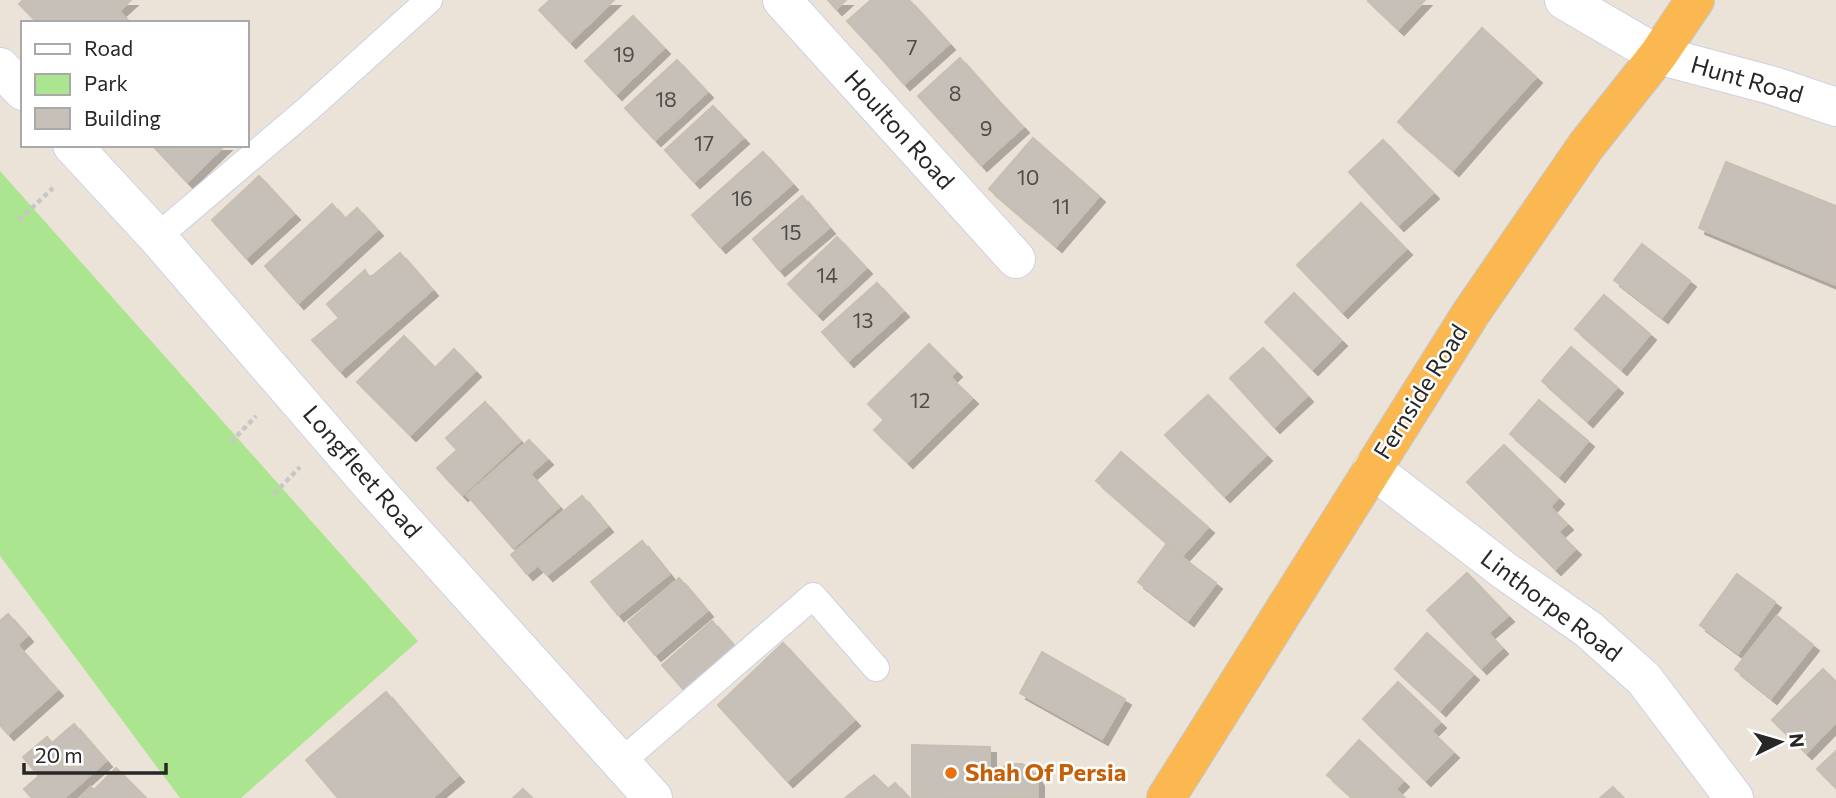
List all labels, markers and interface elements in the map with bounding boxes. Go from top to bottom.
legend [21,21,248,147]
house number: 7 [906,34,918,59]
text: Road [84,35,133,60]
house number: 19 [613,41,635,66]
street label: Hunt Road [1688,49,1807,108]
street label: Houlton Road [839,63,961,195]
text: Park [84,70,128,95]
house number: 8 [949,80,961,105]
house number: 18 [655,86,677,111]
text: Building [84,105,161,130]
house number: 9 [980,115,992,140]
house number: 17 [694,130,714,155]
house number: 10 [1017,164,1039,189]
house number: 16 [731,185,753,210]
house number: 11 [1052,193,1070,218]
house number: 15 [780,219,802,244]
house number: 14 [816,262,838,287]
house number: 13 [853,307,873,332]
street label: Fernside Road [1367,318,1473,464]
house number: 12 [910,387,930,412]
street label: Longfleet Road [298,399,429,543]
street label: Linthorpe Road [1476,542,1628,667]
north arrow [1745,707,1815,777]
scale bar [24,732,166,776]
text: N [1785,732,1810,749]
text: 20 m [35,742,83,767]
place label: Shah Of Persia [965,757,1126,786]
marker: Shah Of Persia [943,765,959,781]

